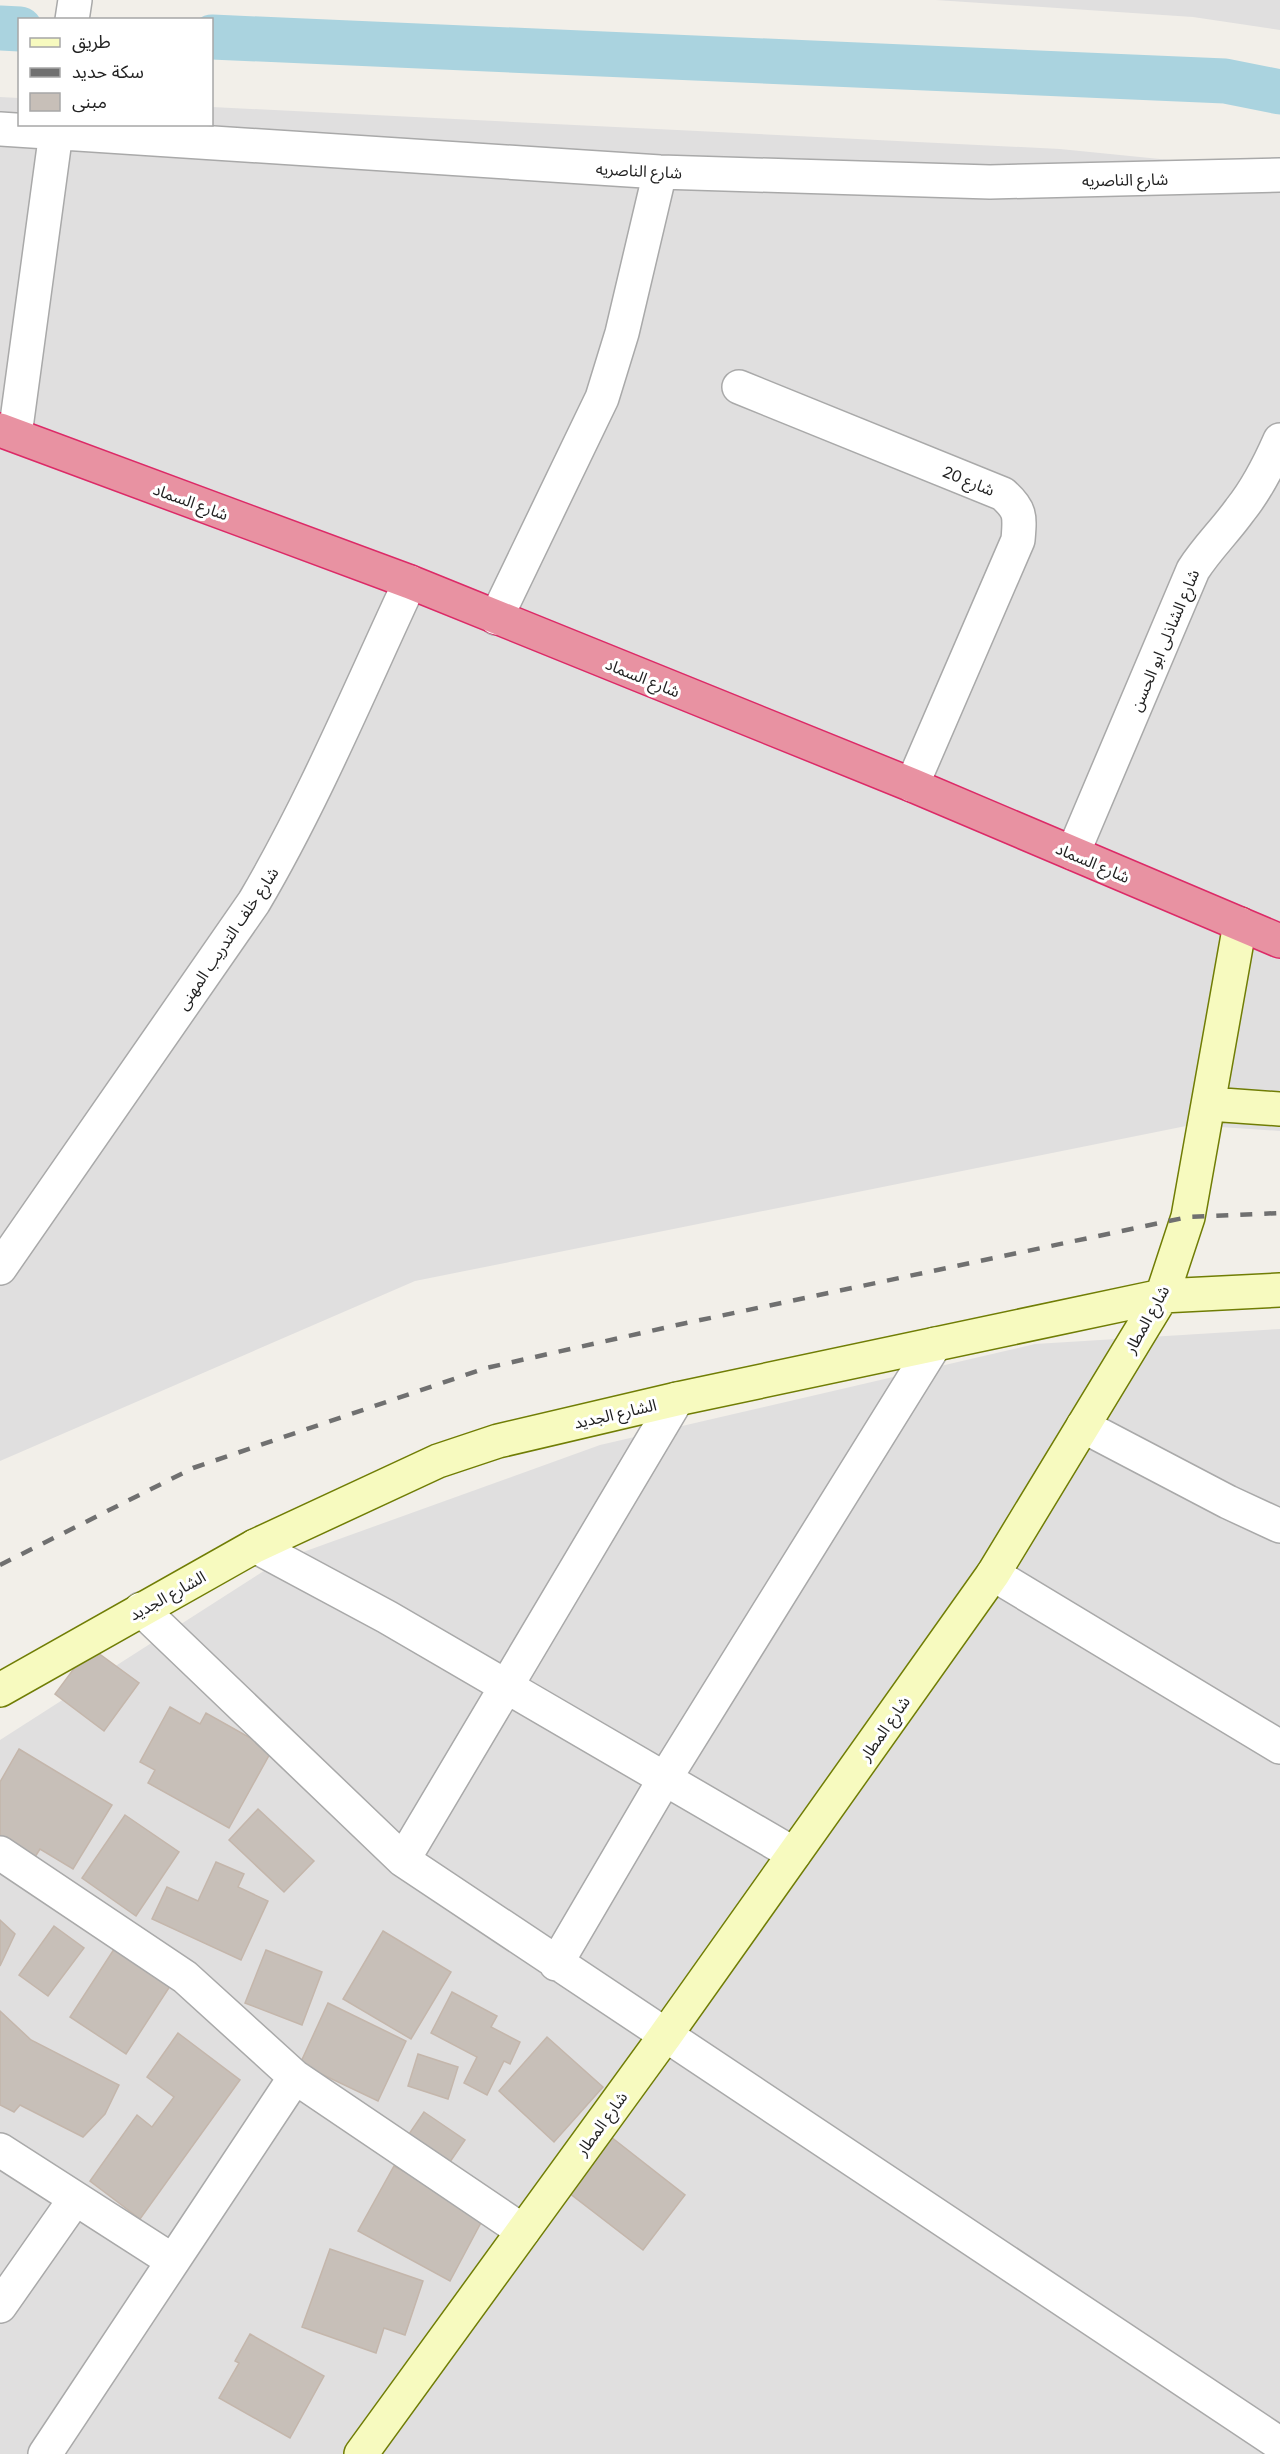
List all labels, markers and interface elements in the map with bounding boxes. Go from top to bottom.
legend [18,18,213,126]
text: طريق [72,30,111,53]
text: سكة حديد [72,60,144,82]
text: مبنى [72,90,107,113]
street label: شارع الناصريه [595,158,683,186]
street label: شارع الناصريه [1082,169,1168,193]
street label: شارع 20 [939,461,998,503]
street label: شارع السماد [150,479,231,527]
street label: شارع الشاذلى ابو الحسن [1125,566,1206,715]
street label: شارع السماد [602,654,683,704]
street label: شارع السماد [1052,838,1133,890]
street label: شارع خلف التدريب المهنى [172,863,285,1015]
street label: شارع المطار [1119,1282,1176,1359]
street label: الشارع الجديد [572,1394,659,1436]
street label: الشارع الجديد [126,1566,210,1627]
street label: شارع المطار [854,1692,916,1767]
street label: شارع المطار [571,2087,634,2162]

